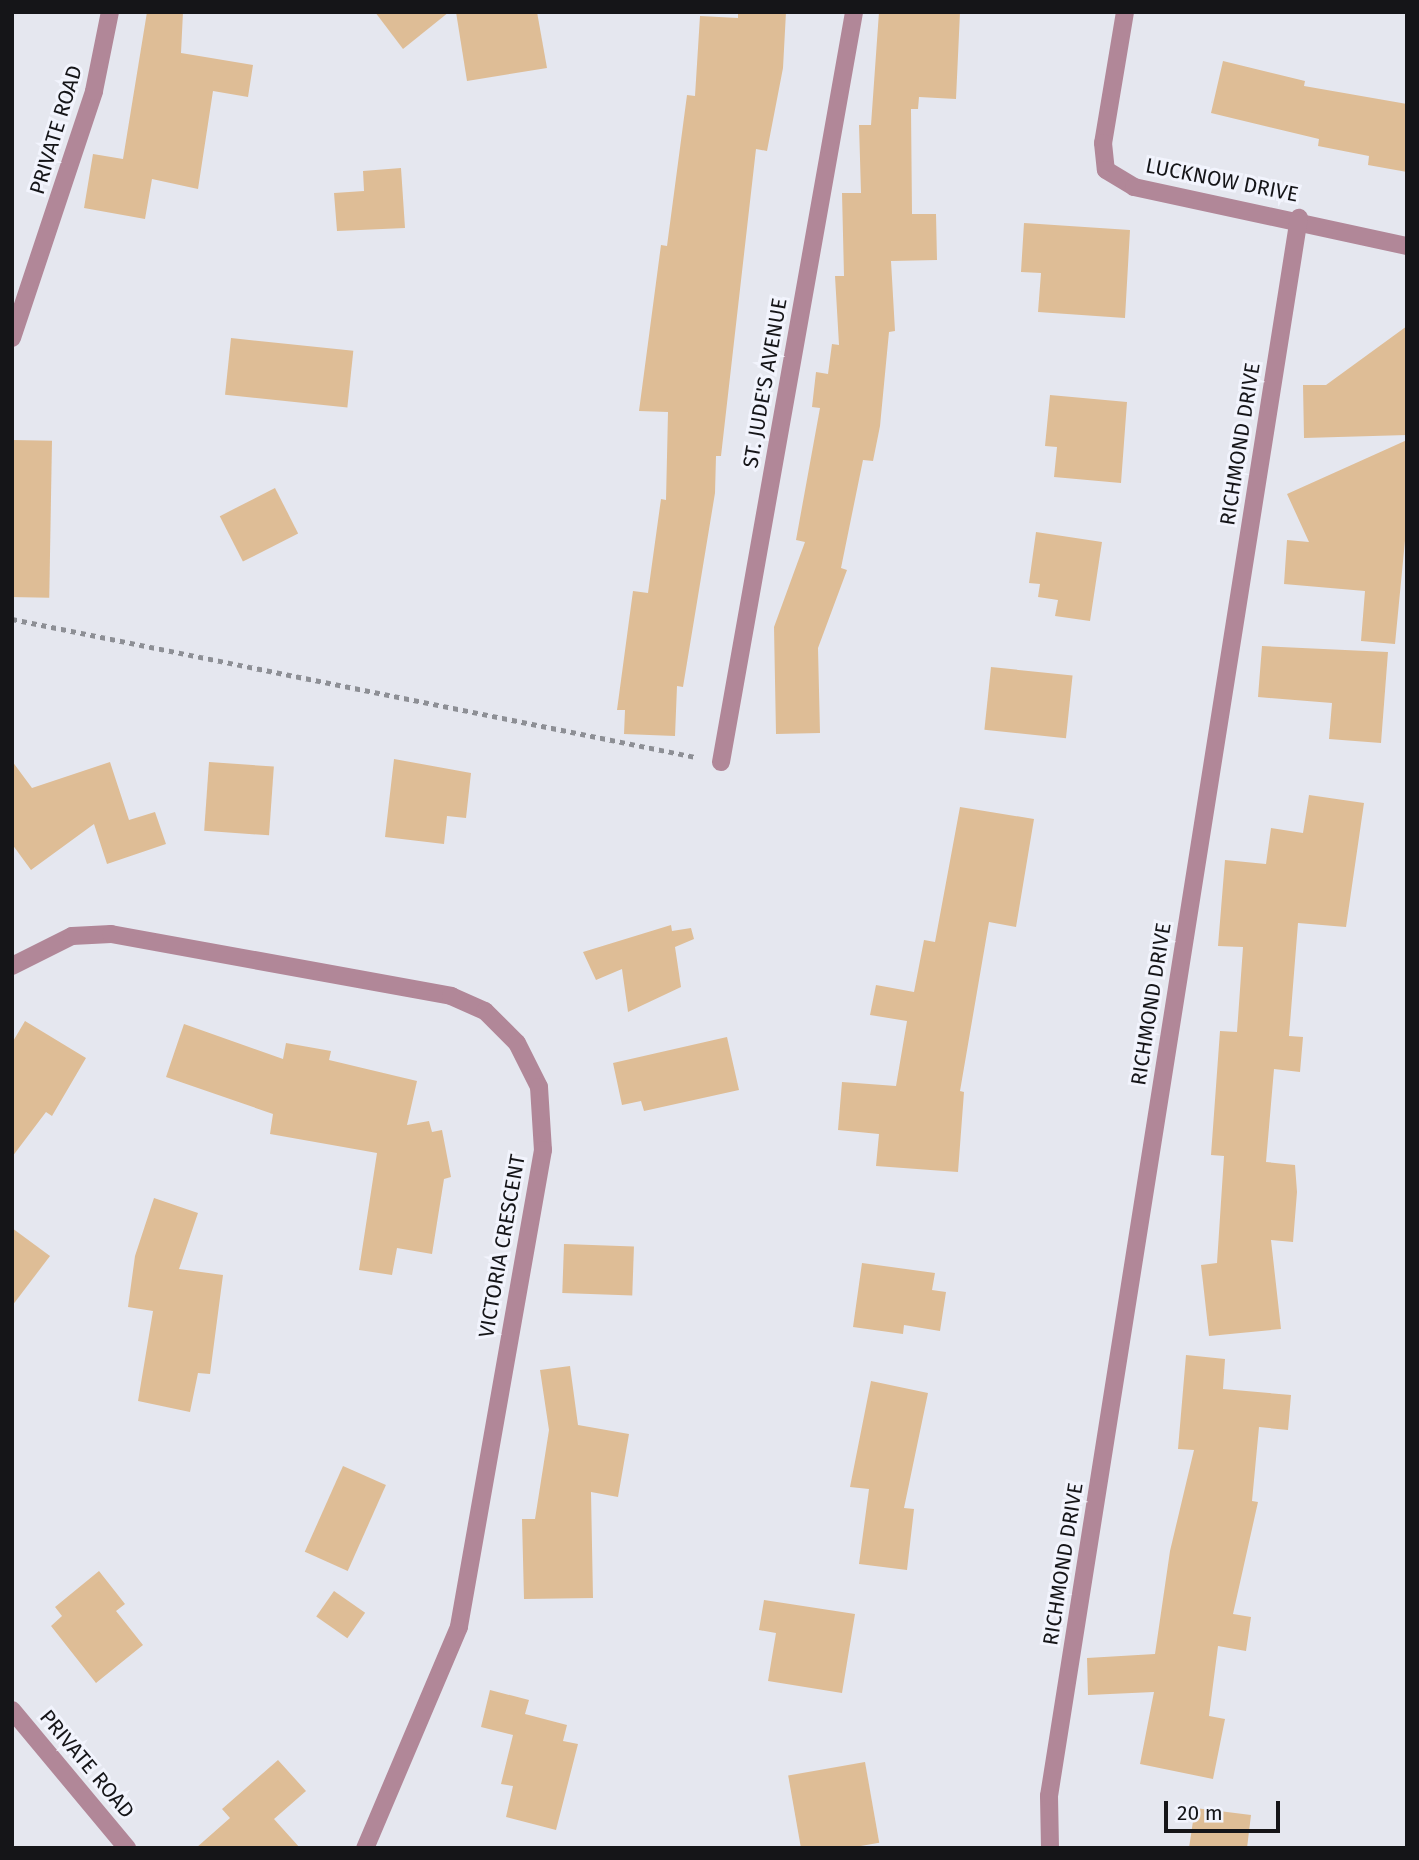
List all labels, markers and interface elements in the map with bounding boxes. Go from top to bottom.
street label: PRIVATE ROAD [24,62,88,198]
street label: LUCKNOW DRIVE [1143,153,1301,207]
street label: ST. JUDE'S AVENUE [738,296,792,470]
street label: RICHMOND DRIVE [1215,361,1265,527]
street label: RICHMOND DRIVE [1126,921,1176,1087]
street label: VICTORIA CRESCENT [473,1152,531,1340]
street label: RICHMOND DRIVE [1038,1481,1088,1647]
street label: PRIVATE ROAD [34,1705,140,1823]
scale bar [1167,1786,1282,1830]
text: 20 m [1177,1800,1223,1826]

